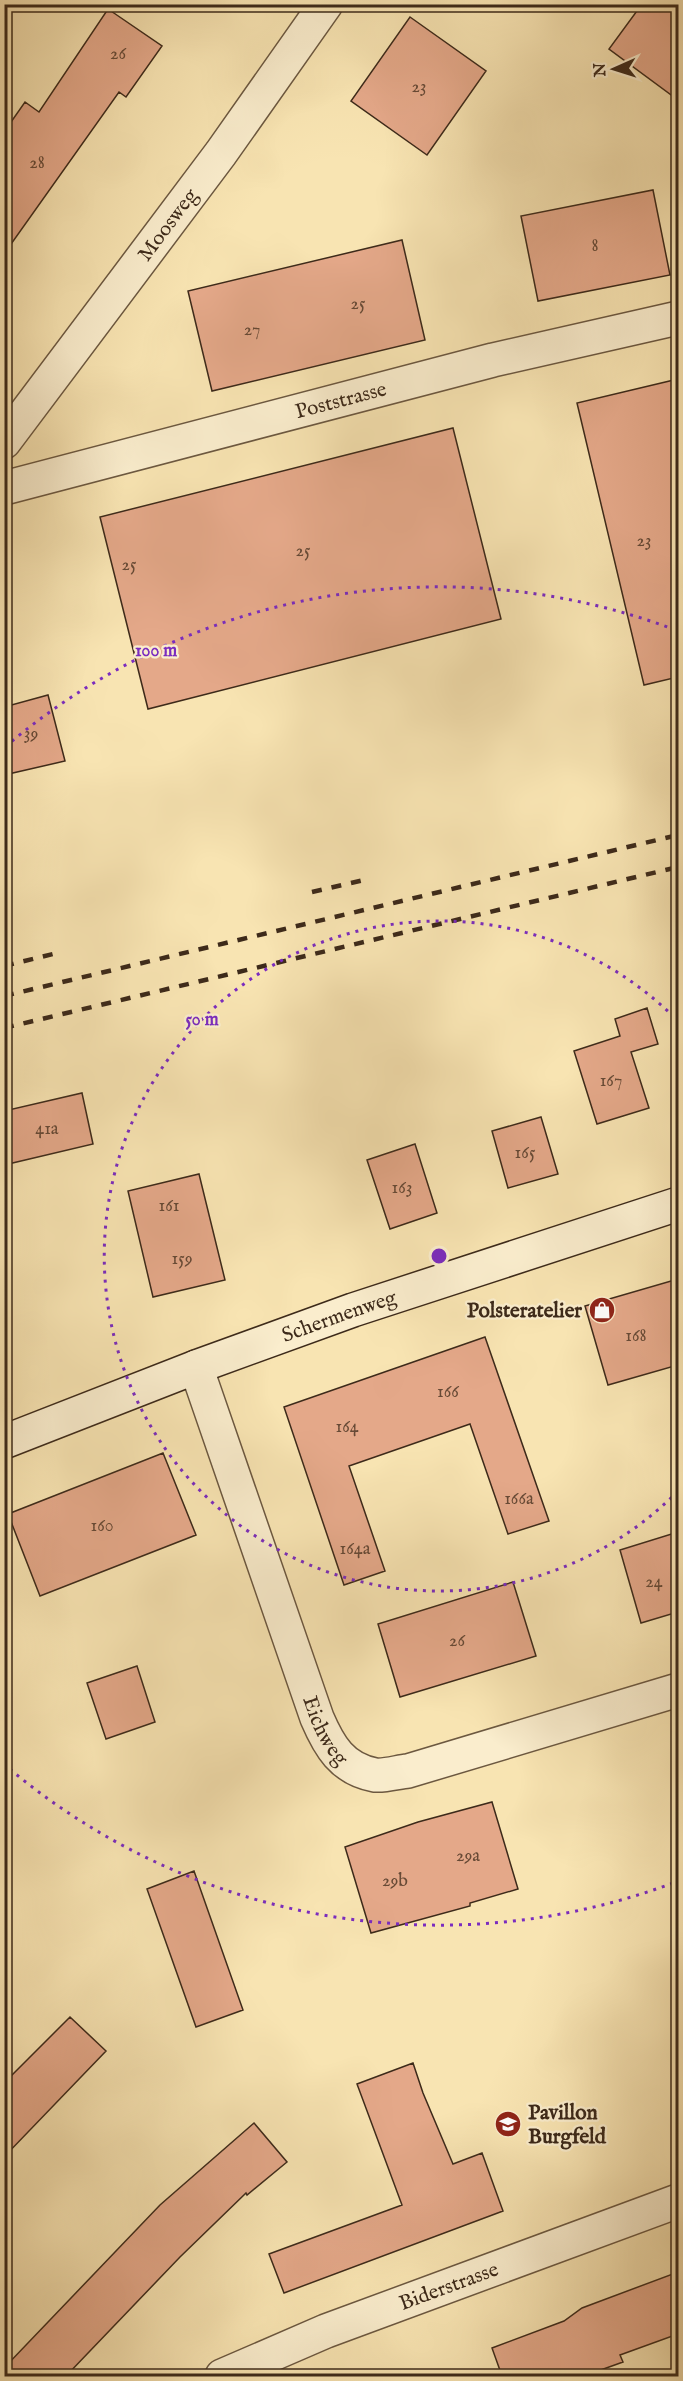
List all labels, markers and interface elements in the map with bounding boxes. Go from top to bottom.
north arrow [584,39,644,99]
house number: 26 [110,43,126,66]
text: N [591,62,611,78]
house number: 23 [411,76,427,99]
house number: 28 [29,152,45,175]
street label: Moosweg [132,183,205,267]
house number: 8 [591,235,599,258]
house number: 25 [351,293,366,316]
house number: 27 [244,319,260,342]
street label: Poststrasse [292,376,390,426]
house number: 23 [636,530,652,553]
house number: 25 [296,540,311,563]
house number: 25 [122,554,137,577]
text: 100 m [135,640,177,663]
house number: 39 [24,723,38,746]
text: 50 m [185,1009,219,1032]
house number: 167 [600,1070,622,1093]
house number: 41a [35,1118,59,1141]
house number: 165 [515,1142,536,1165]
house number: 163 [391,1177,413,1200]
house number: 161 [159,1195,179,1218]
centre of rings [429,1246,449,1266]
house number: 159 [171,1248,193,1271]
street label: Schermenweg [278,1285,401,1350]
shop icon: Polsteratelier [587,1295,617,1325]
place label: Polsteratelier [467,1298,582,1325]
house number: 168 [625,1325,647,1348]
house number: 166 [437,1381,459,1404]
house number: 164 [335,1416,359,1439]
house number: 166a [504,1488,534,1511]
house number: 160 [90,1515,114,1538]
house number: 164a [340,1538,371,1561]
house number: 24 [645,1571,663,1594]
house number: 26 [449,1630,465,1653]
street label: Eichweg [295,1693,354,1773]
house number: 29a [456,1845,480,1868]
house number: 29b [382,1870,408,1893]
place label: Pavillon Burgfeld [528,2100,607,2151]
school or university icon: Pavillon Burgfeld [493,2109,523,2139]
street label: Biderstrasse [396,2256,503,2318]

